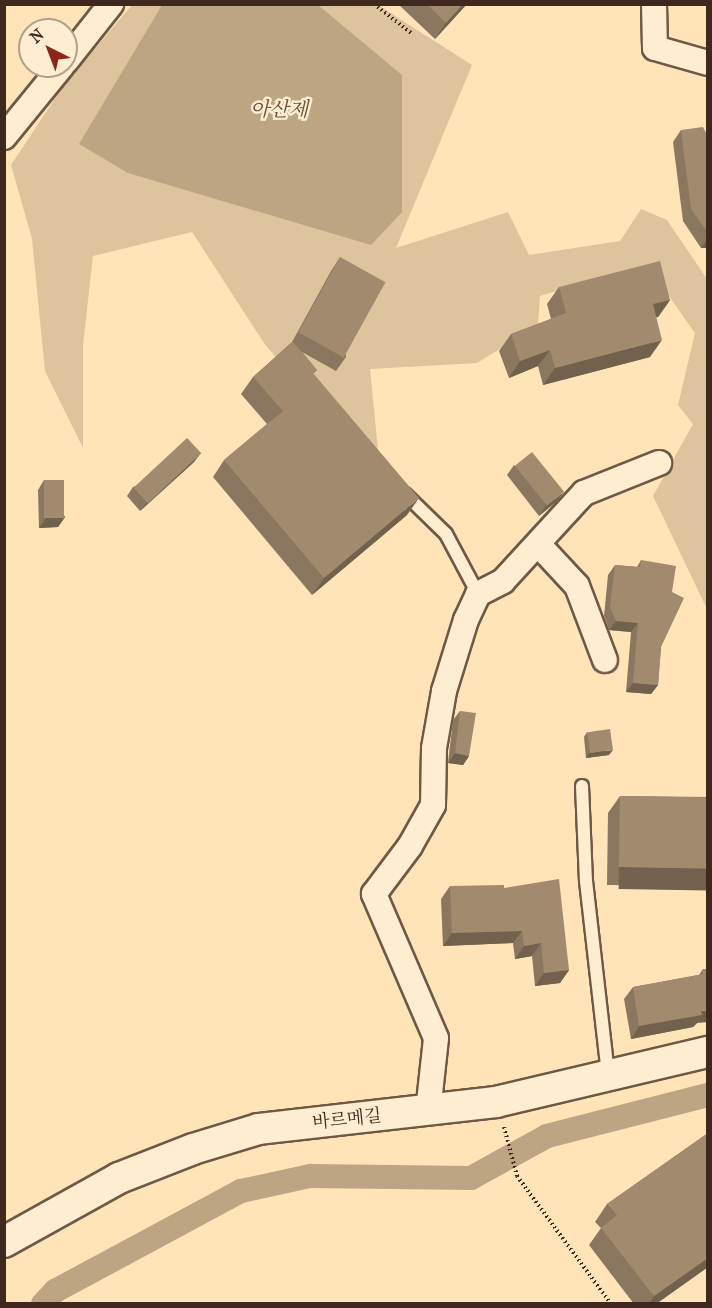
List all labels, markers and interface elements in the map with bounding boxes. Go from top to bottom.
north arrow [18,18,78,78]
text: N [26,25,48,47]
water label: 아산제 [250,97,308,121]
street label: 바르메길 [311,1106,383,1134]

